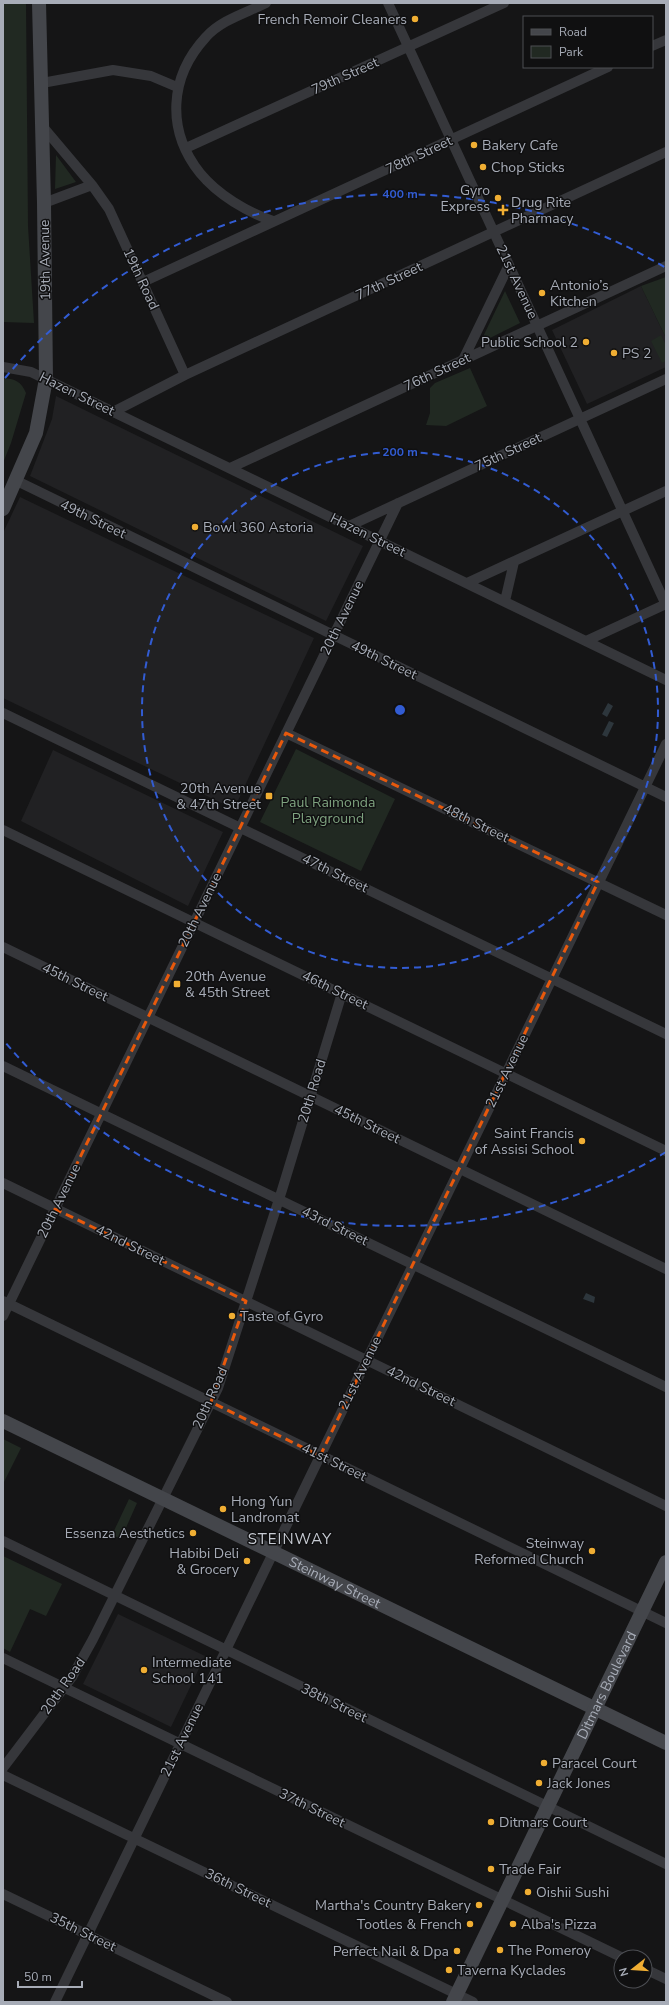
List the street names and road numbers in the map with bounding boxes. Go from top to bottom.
street label: 79th Street [308,53,382,99]
street label: 78th Street [383,131,455,179]
street label: 19th Avenue [35,219,55,301]
street label: 21st Avenue [492,242,542,322]
street label: 19th Road [118,245,164,313]
street label: 77th Street [353,257,425,305]
street label: 76th Street [401,348,473,396]
street label: Hazen Street [36,368,118,420]
street label: 75th Street [472,428,544,476]
street label: 49th Street [57,495,129,543]
street label: Hazen Street [327,509,409,561]
street label: 20th Avenue [316,577,368,659]
street label: 49th Street [348,636,420,684]
street label: 48th Street [440,799,512,847]
street label: 47th Street [299,849,371,897]
street label: 20th Avenue [174,869,226,951]
street label: 45th Street [39,958,111,1006]
street label: 46th Street [299,966,371,1014]
street label: 21st Avenue [481,1031,533,1111]
street label: 20th Road [293,1057,331,1125]
street label: 45th Street [331,1100,403,1148]
street label: 20th Avenue [33,1160,85,1242]
street label: 43rd Street [299,1202,371,1250]
street label: 42nd Street [92,1220,168,1270]
street label: 21st Avenue [334,1333,386,1413]
street label: 42nd Street [383,1361,459,1411]
street label: 20th Road [188,1364,232,1432]
street label: 41st Street [298,1438,370,1486]
street label: Steinway Street [286,1552,384,1613]
street label: Ditmars Boulevard [572,1628,641,1742]
street label: 20th Road [36,1654,90,1718]
street label: 38th Street [298,1679,370,1727]
street label: 21st Avenue [156,1700,208,1780]
street label: 37th Street [276,1784,348,1832]
street label: 36th Street [202,1864,274,1912]
street label: 35th Street [47,1908,119,1956]

